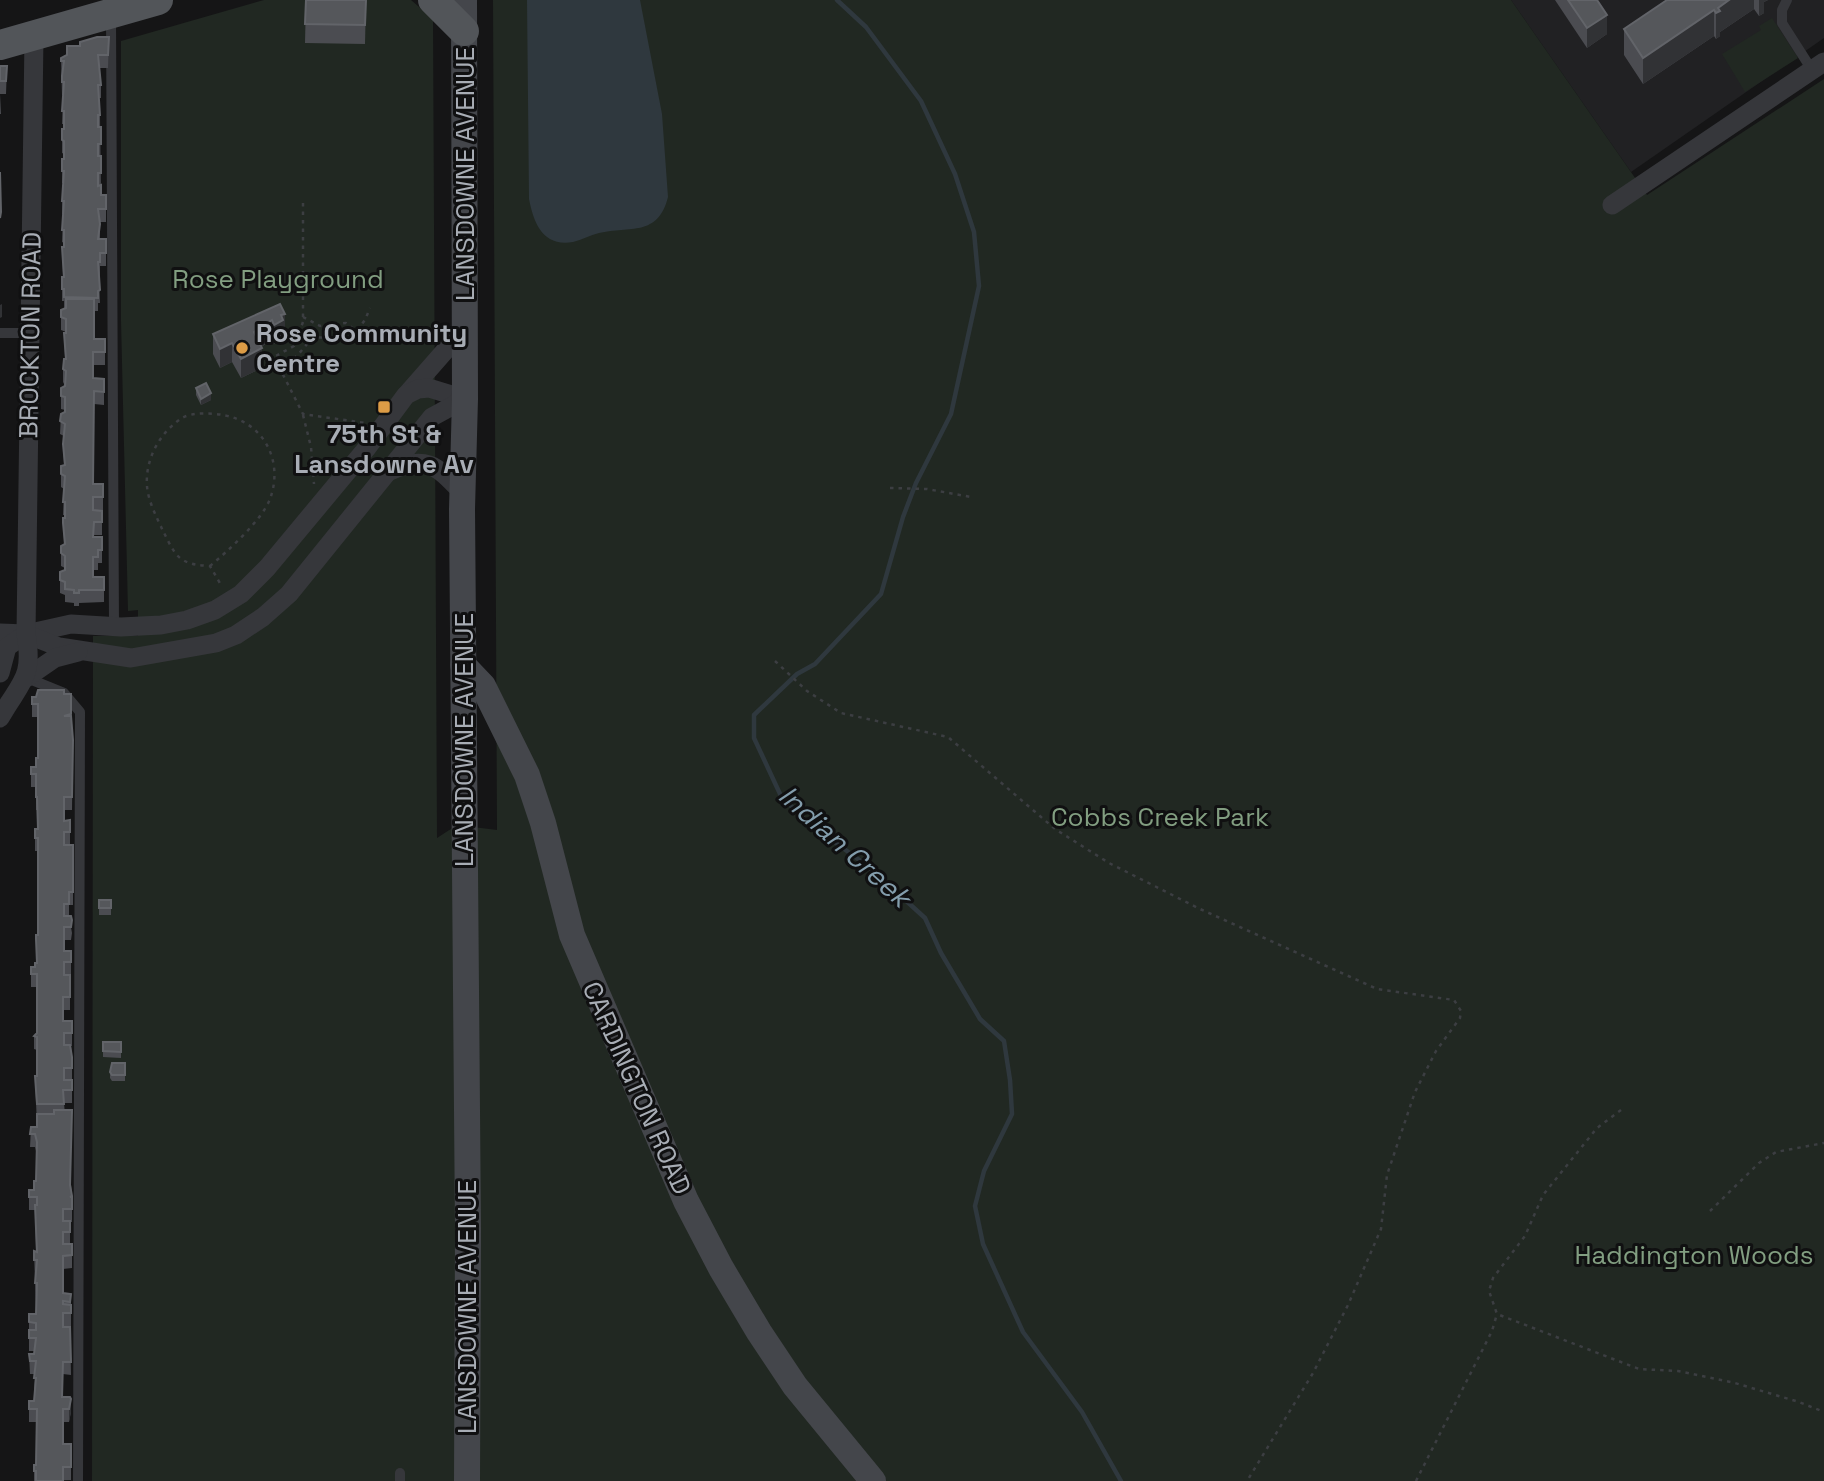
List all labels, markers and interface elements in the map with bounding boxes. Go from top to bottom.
street label: LANSDOWNE AVENUE [448,47,482,301]
street label: BROCKTON ROAD [11,231,49,439]
park label: Rose Playground [172,262,384,296]
place label: Rose Community Centre [256,316,467,380]
marker: Rose Community Centre [234,340,250,356]
marker: 75th St & Lansdowne Av [376,399,392,415]
place label: 75th St & Lansdowne Av [294,417,474,481]
street label: LANSDOWNE AVENUE [447,613,481,867]
water label: Indian Creek [771,777,921,917]
park label: Cobbs Creek Park [1051,800,1269,834]
street label: CARDINGTON ROAD [575,976,699,1200]
street label: LANSDOWNE AVENUE [450,1180,484,1434]
park label: Haddington Woods [1574,1238,1814,1272]

